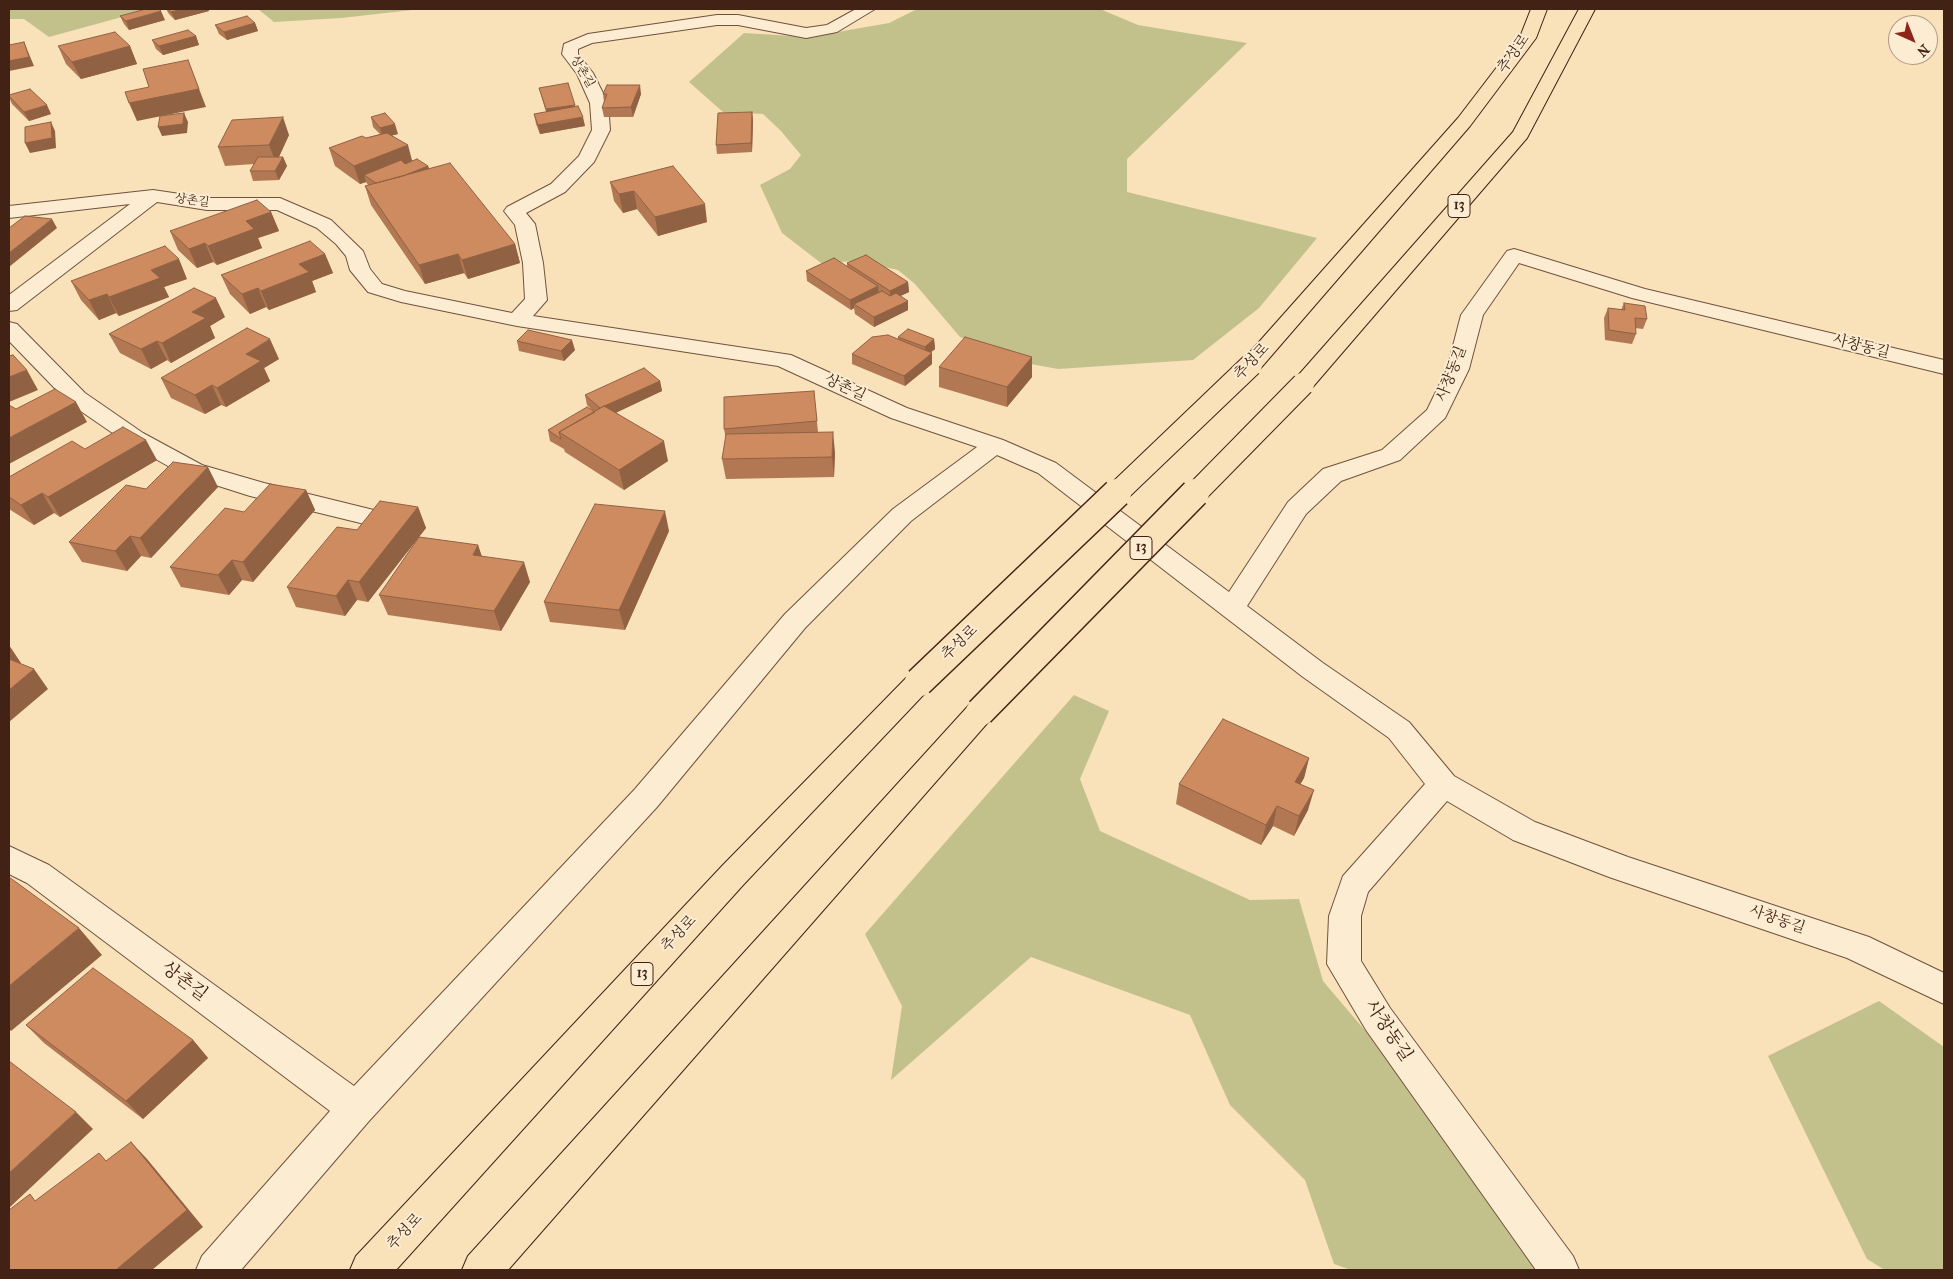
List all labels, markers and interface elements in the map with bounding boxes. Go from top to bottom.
north arrow [1888,15,1938,65]
street label: 추성로 [1494,31,1534,77]
text: N [1913,41,1933,60]
street label: 상촌길 [567,53,597,91]
street label: 상촌길 [174,192,210,210]
road number: 13 [1448,195,1470,218]
street label: 사창동길 [1831,331,1891,363]
street label: 추성로 [1231,340,1273,384]
street label: 사창동길 [1433,344,1471,404]
street label: 상촌길 [821,371,869,405]
road number: 13 [1130,536,1152,560]
street label: 추성로 [938,621,982,665]
street label: 사창동길 [1747,902,1807,938]
street label: 추성로 [658,912,700,956]
street label: 상촌길 [157,958,211,1006]
road number: 13 [631,962,653,986]
street label: 사창동길 [1360,996,1416,1066]
street label: 추성로 [384,1210,426,1254]

